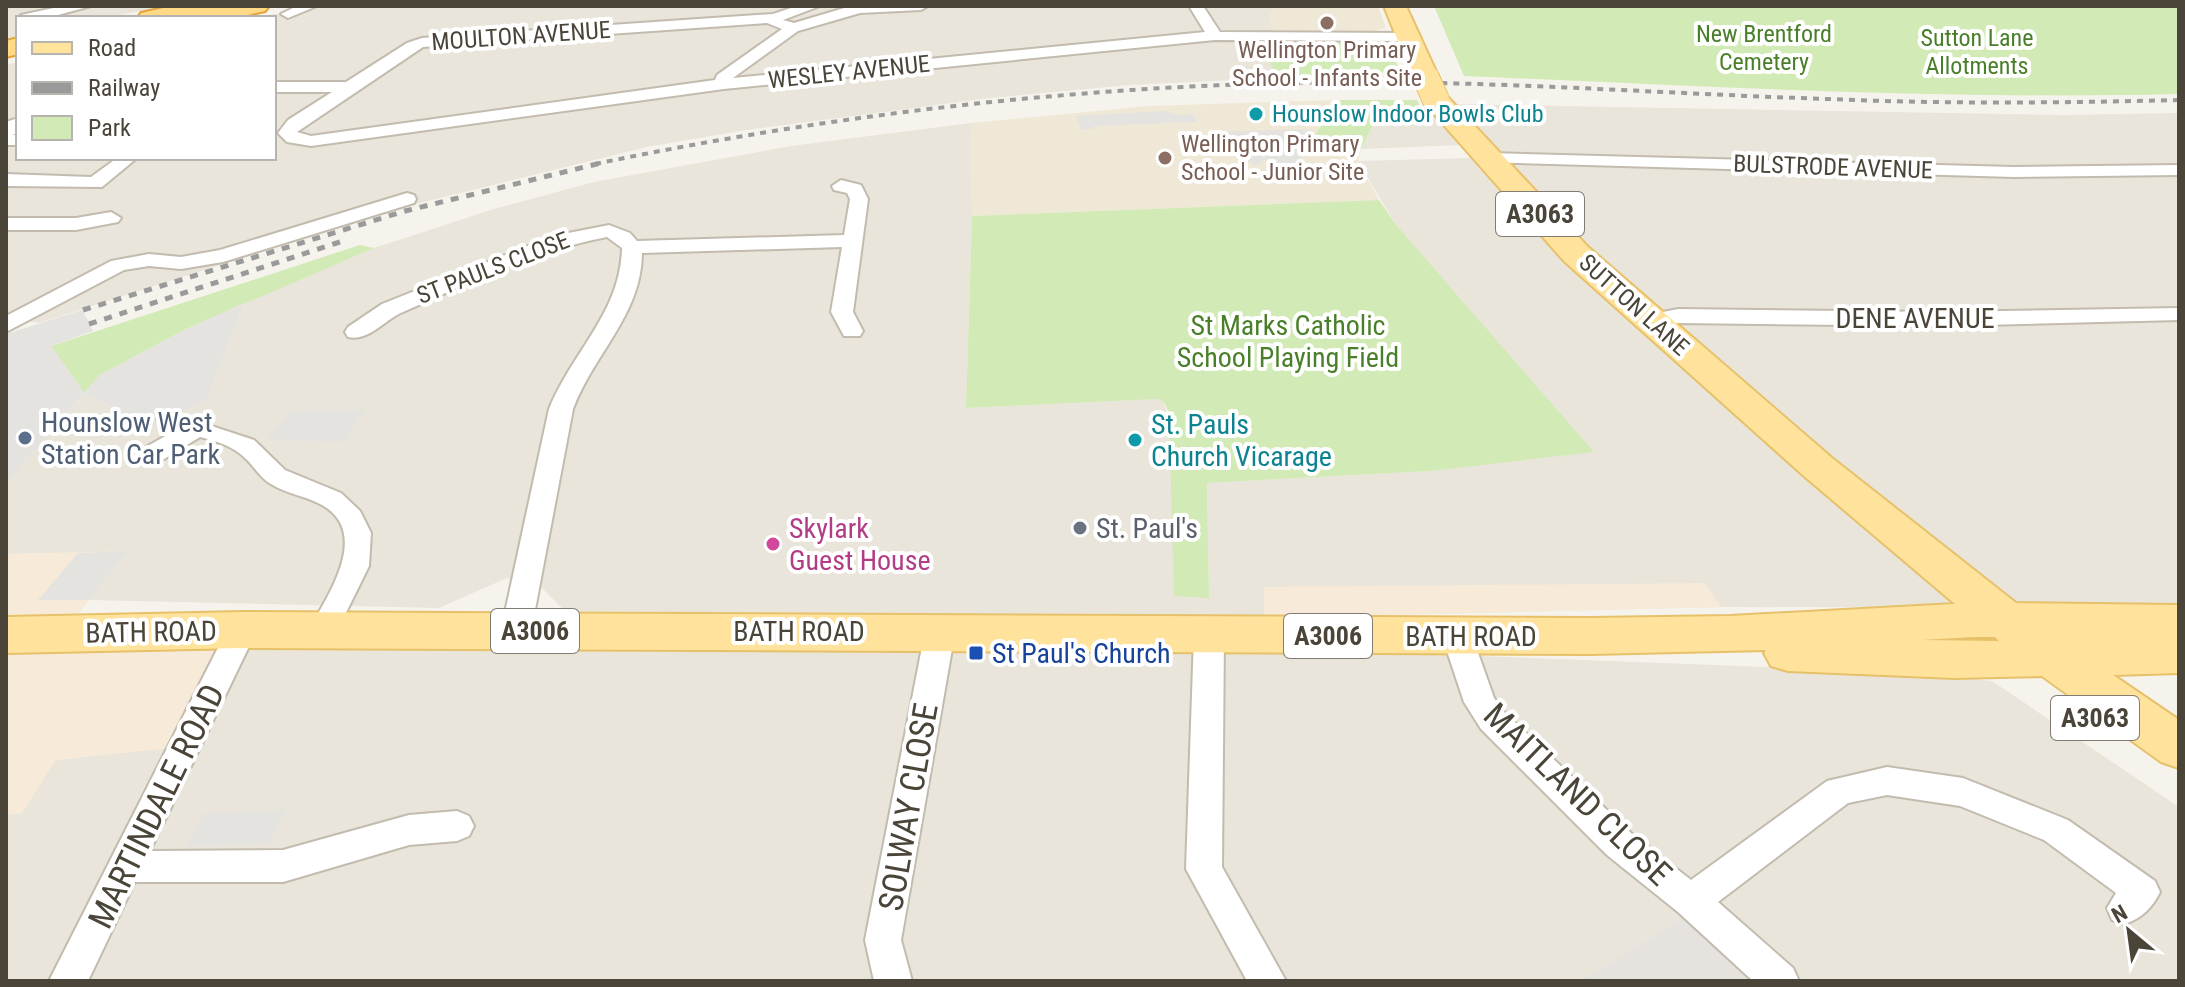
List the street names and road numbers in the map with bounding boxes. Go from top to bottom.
street label: MOULTON AVENUE [430,16,612,56]
street label: WESLEY AVENUE [767,50,931,94]
street label: BULSTRODE AVENUE [1733,150,1933,184]
road number: A3063 [1496,192,1584,236]
street label: ST PAULS CLOSE [413,226,573,310]
street label: SUTTON LANE [1573,248,1695,362]
street label: DENE AVENUE [1835,302,1995,335]
road number: A3006 [491,609,579,653]
street label: BATH ROAD [85,614,217,650]
road number: A3006 [1284,614,1372,658]
street label: BATH ROAD [733,615,865,648]
street label: BATH ROAD [1405,620,1537,653]
street label: MARTINDALE ROAD [80,678,232,934]
street label: MAITLAND CLOSE [1476,695,1680,893]
road number: A3063 [2051,696,2139,740]
street label: SOLWAY CLOSE [870,700,946,914]

